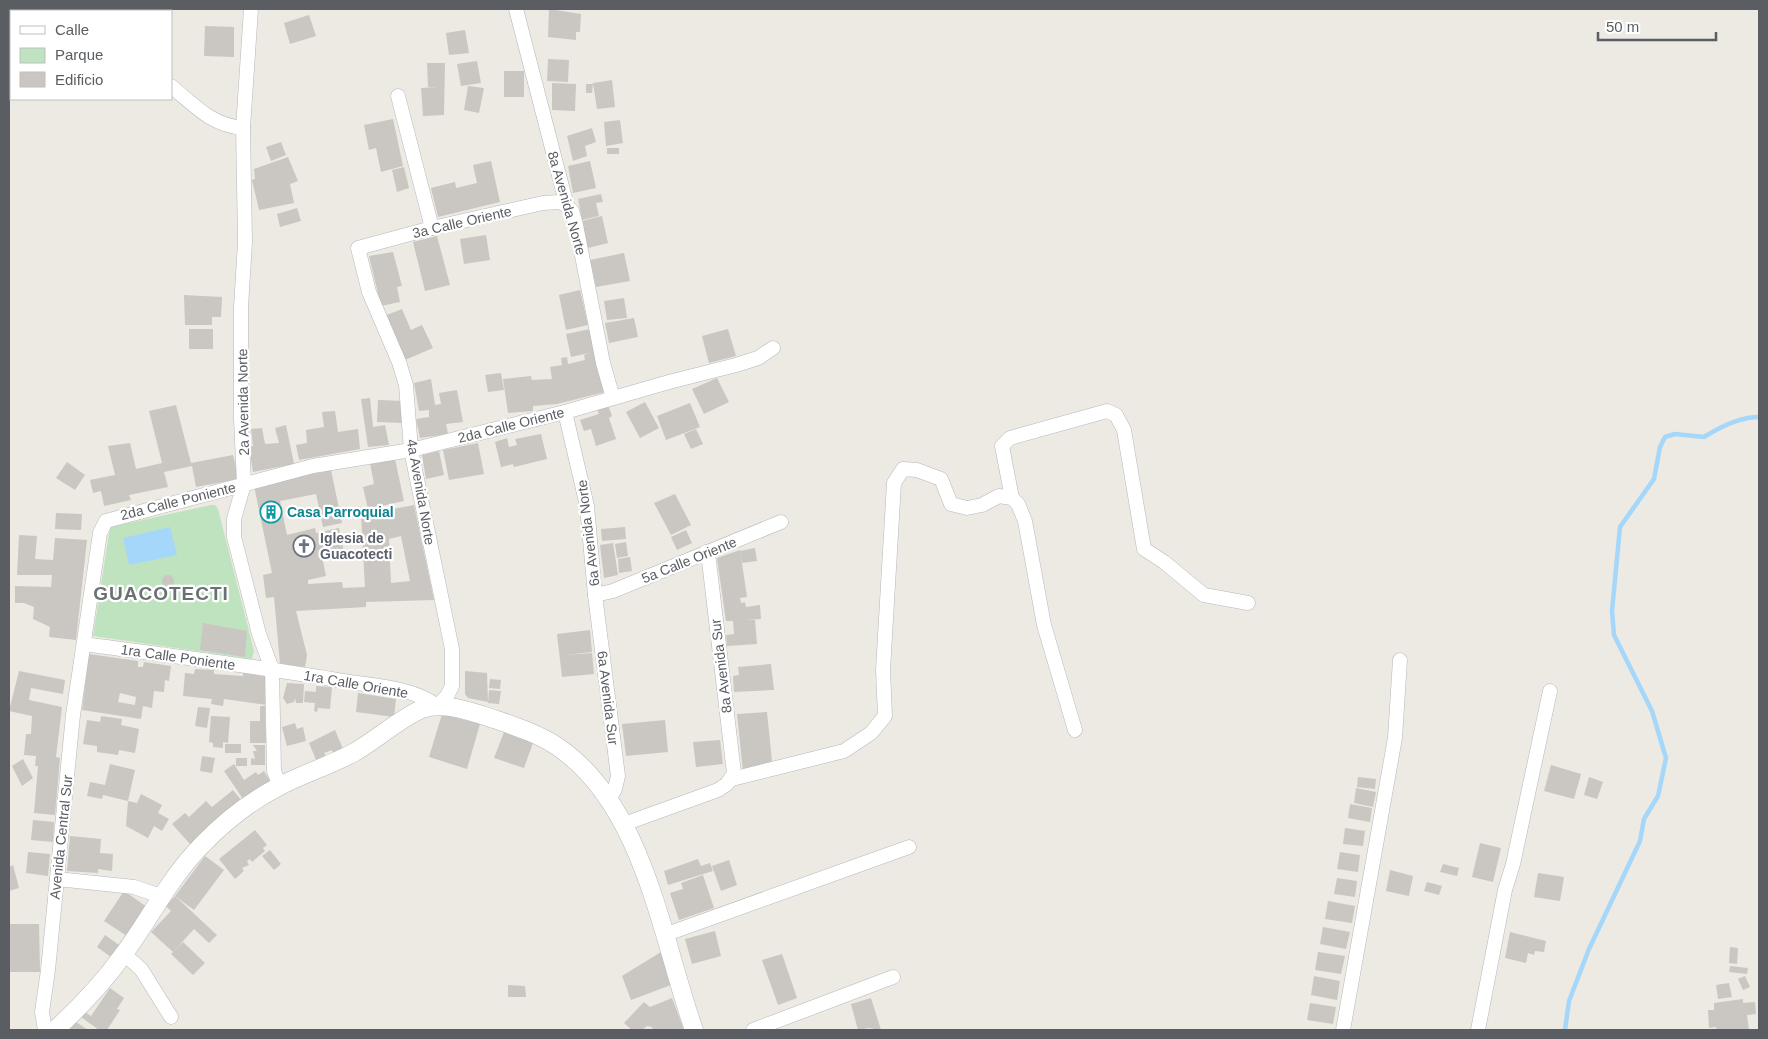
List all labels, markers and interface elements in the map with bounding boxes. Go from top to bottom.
legend [10,10,172,100]
scale bar [1598,10,1716,42]
text: 50 m [1606,18,1639,35]
text: Calle [55,21,89,38]
text: Parque [55,46,103,63]
text: Edificio [55,71,103,88]
street label: 8a Avenida Norte [545,149,590,257]
street label: 3a Calle Oriente [411,203,513,241]
street label: 2a Avenida Norte [234,348,252,456]
street label: 2da Calle Oriente [456,404,566,446]
street label: 4a Avenida Norte [404,438,438,546]
street label: 2da Calle Poniente [119,479,238,523]
street label: 6a Avenida Norte [574,479,602,587]
building icon: Casa Parroquial [259,500,283,524]
place label: Casa Parroquial [287,504,394,520]
place label: Iglesia de Guacotecti [320,530,392,562]
church icon: Iglesia de Guacotecti [292,534,316,558]
street label: 5a Calle Oriente [639,534,739,586]
district label: GUACOTECTI [93,583,229,604]
street label: 8a Avenida Sur [707,618,735,714]
street label: 1ra Calle Poniente [120,641,236,673]
street label: 6a Avenida Sur [594,650,622,746]
street label: 1ra Calle Oriente [303,667,410,701]
street label: Avenida Central Sur [47,774,76,900]

